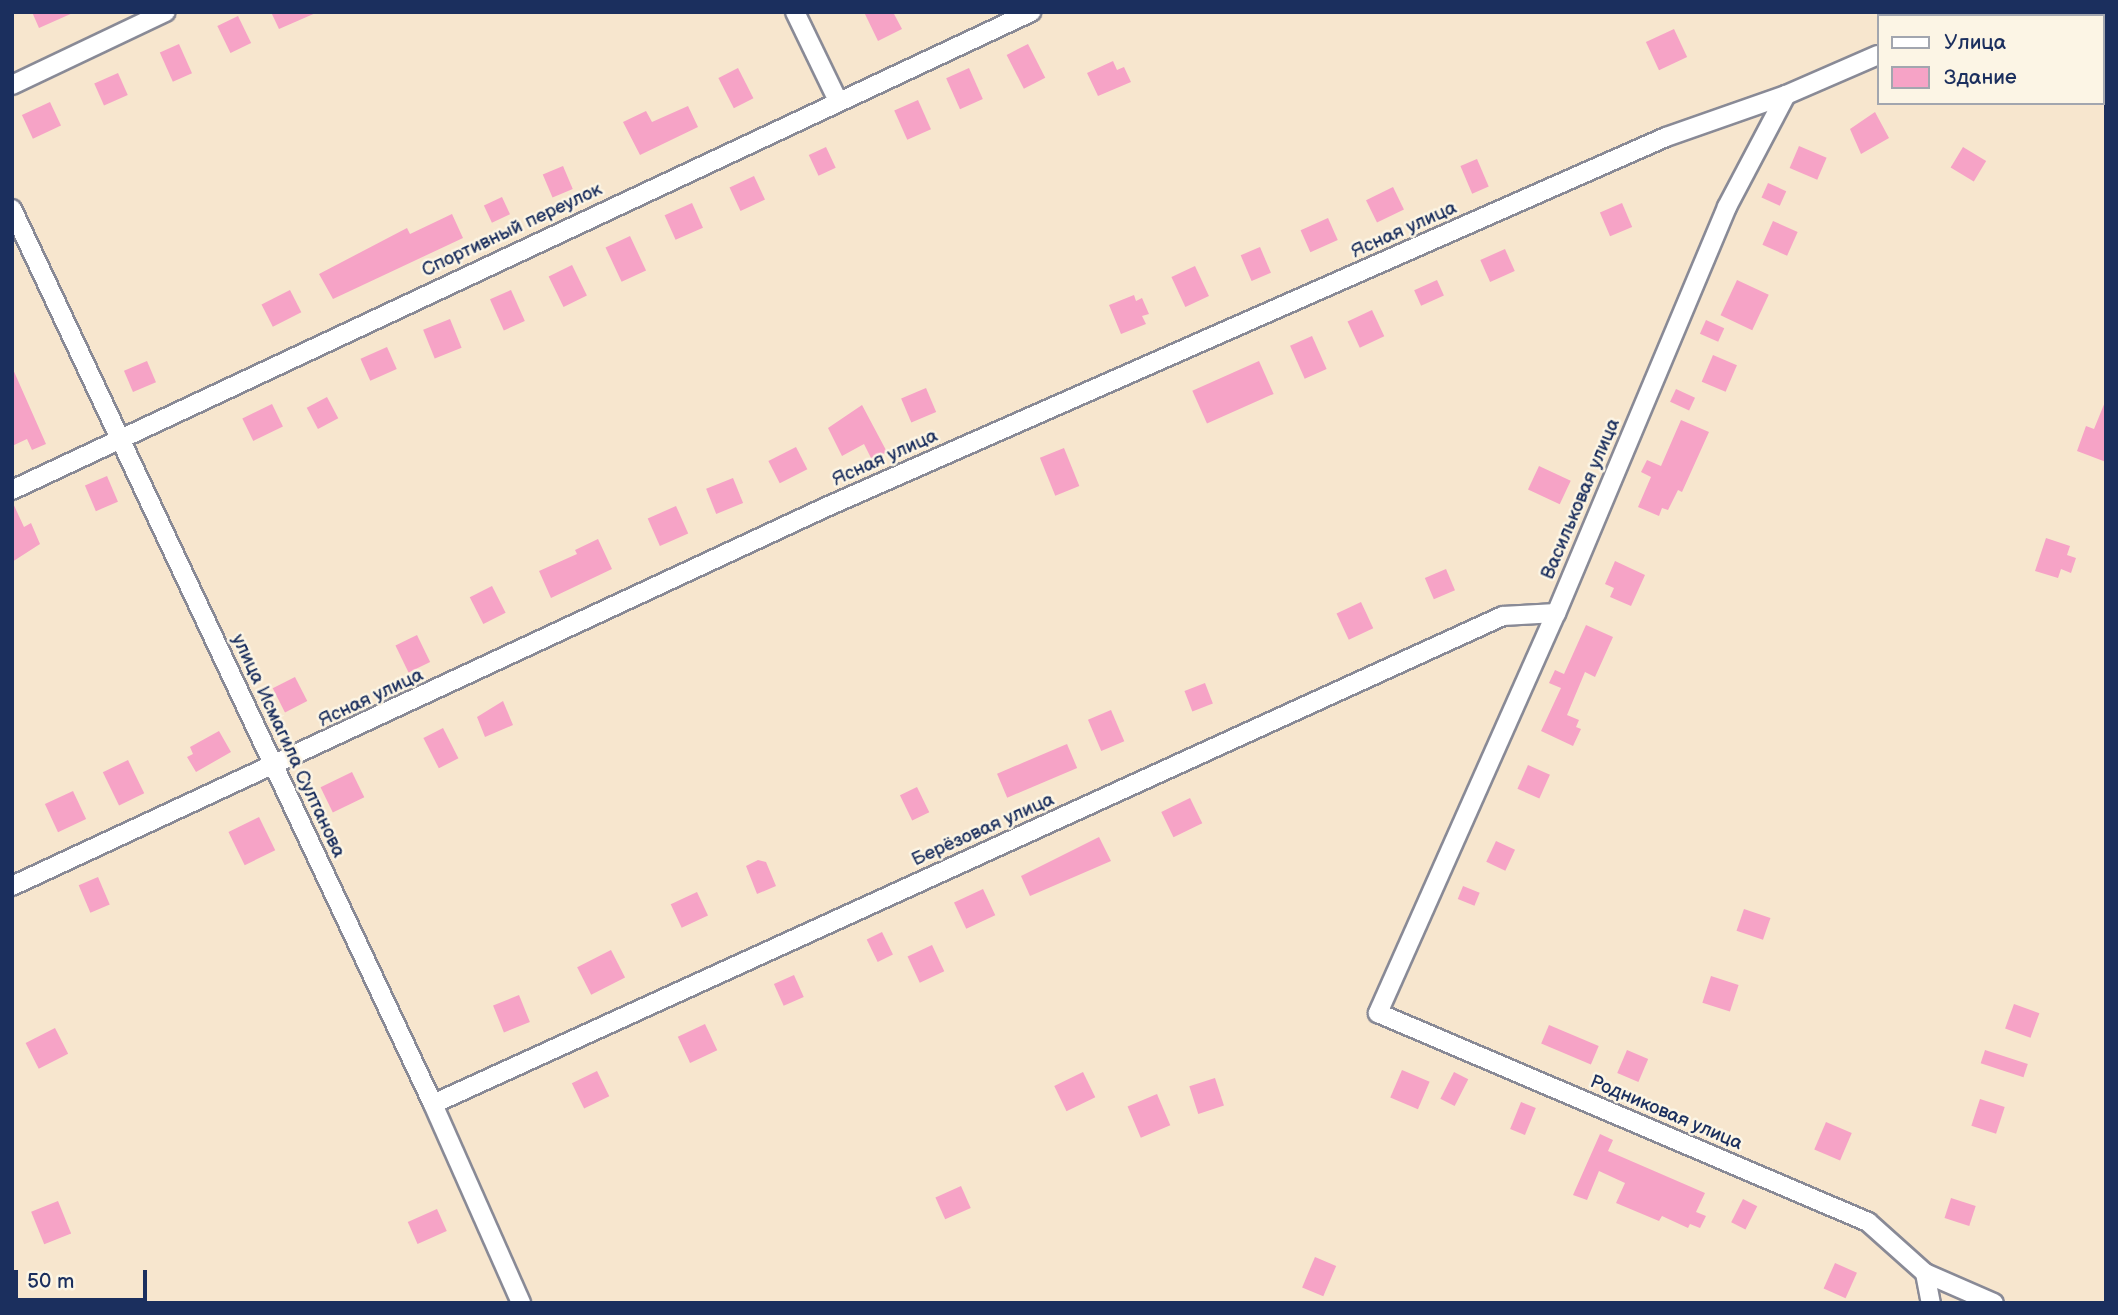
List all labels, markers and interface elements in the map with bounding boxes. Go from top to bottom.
legend [1876,14,2104,105]
text: Улица [1944,30,2006,55]
text: Здание [1944,65,2017,90]
street label: Спортивный переулок [418,178,606,282]
street label: Ясная улица [1348,197,1460,263]
street label: Васильковая улица [1537,415,1625,583]
street label: Ясная улица [829,425,941,491]
street label: улица Исмагила Султанова [226,631,350,861]
street label: Ясная улица [315,664,427,732]
street label: Берёзовая улица [908,788,1058,872]
street label: Родниковая улица [1586,1071,1746,1155]
scale bar [18,1256,150,1300]
text: 50 m [27,1269,74,1294]

